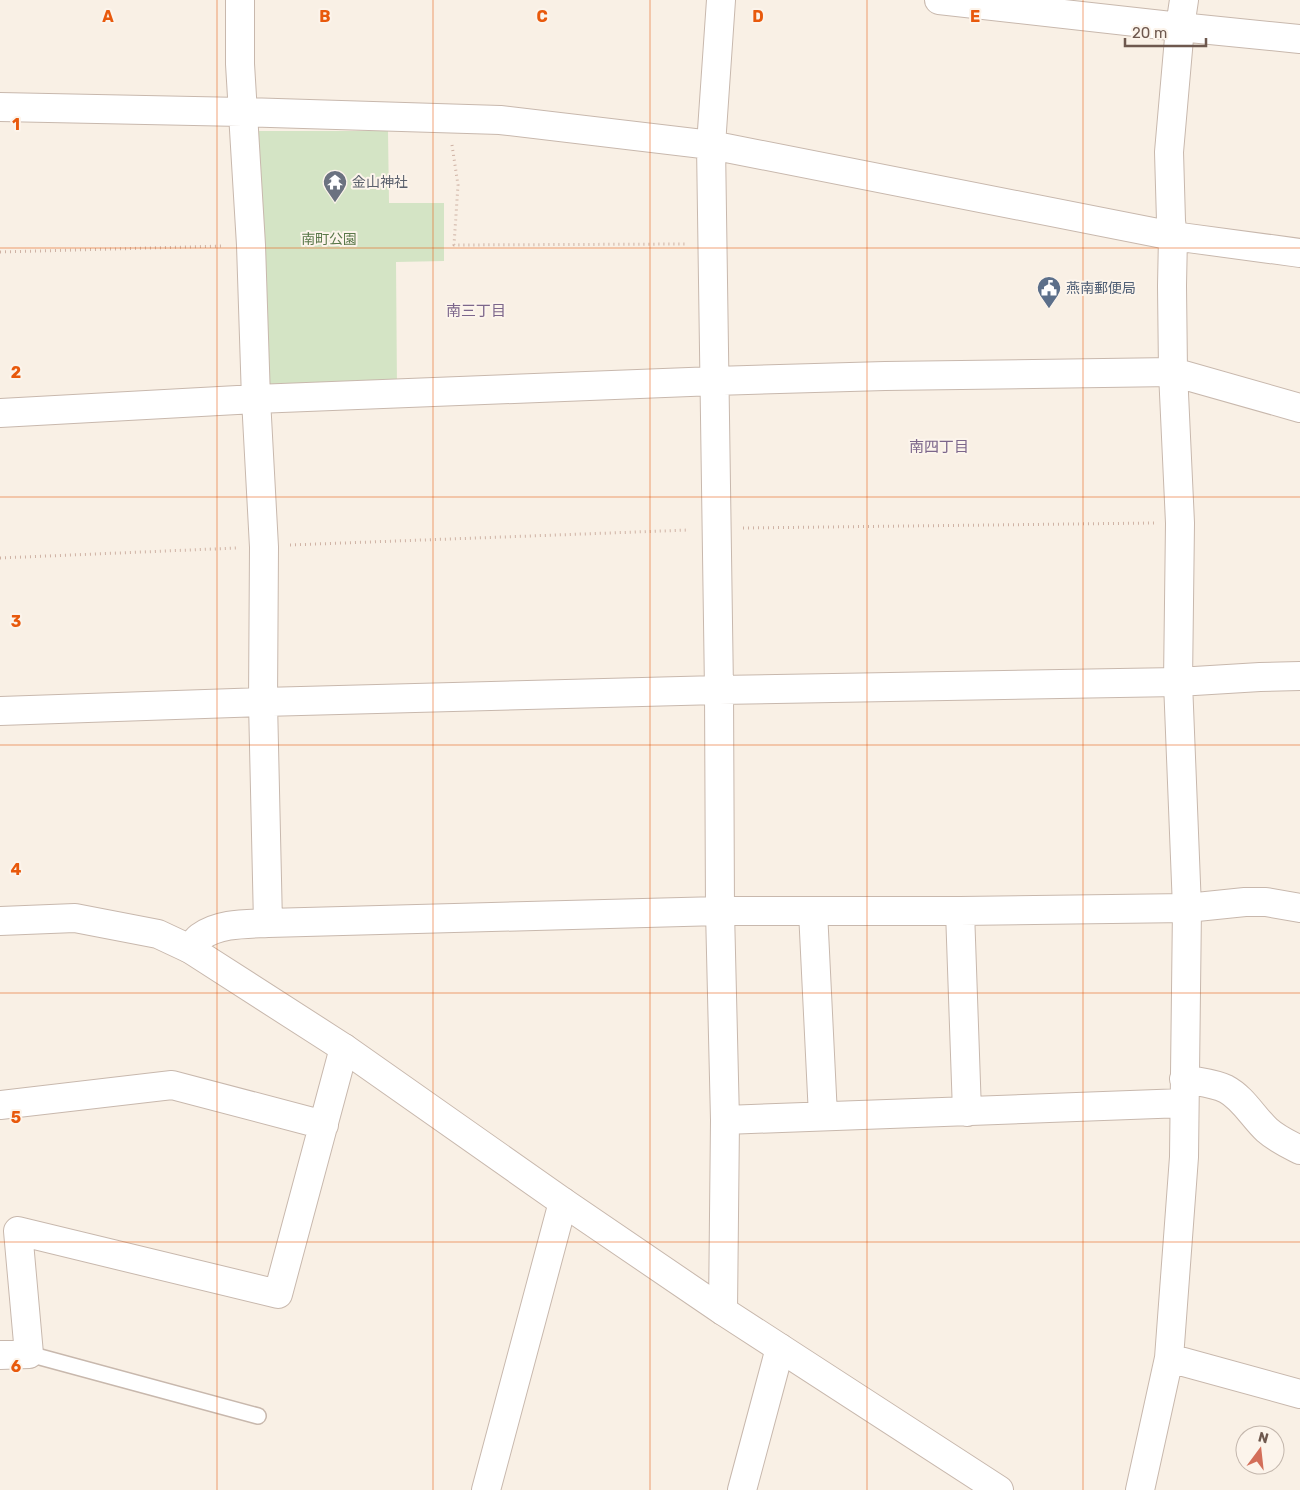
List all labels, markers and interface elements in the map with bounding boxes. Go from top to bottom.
text: A [102,7,114,26]
text: B [319,7,331,26]
text: C [536,7,548,26]
text: D [752,7,764,26]
text: E [970,7,980,26]
scale bar [1125,15,1206,47]
text: 20 m [1132,24,1167,42]
text: 1 [12,115,20,134]
temple icon: 金山神社 [322,169,348,203]
place label: 金山神社 [352,174,408,191]
park label: 南町公園 [301,231,357,248]
public building icon: 燕南郵便局 [1036,275,1062,309]
place label: 燕南郵便局 [1066,280,1136,297]
district label: 南三丁目 [446,302,506,320]
text: 2 [11,363,21,382]
district label: 南四丁目 [909,438,969,456]
text: 3 [11,612,21,631]
text: 4 [11,860,22,879]
text: 5 [11,1108,21,1127]
text: 6 [11,1357,21,1376]
north arrow [1235,1425,1285,1475]
text: N [1256,1428,1270,1447]

